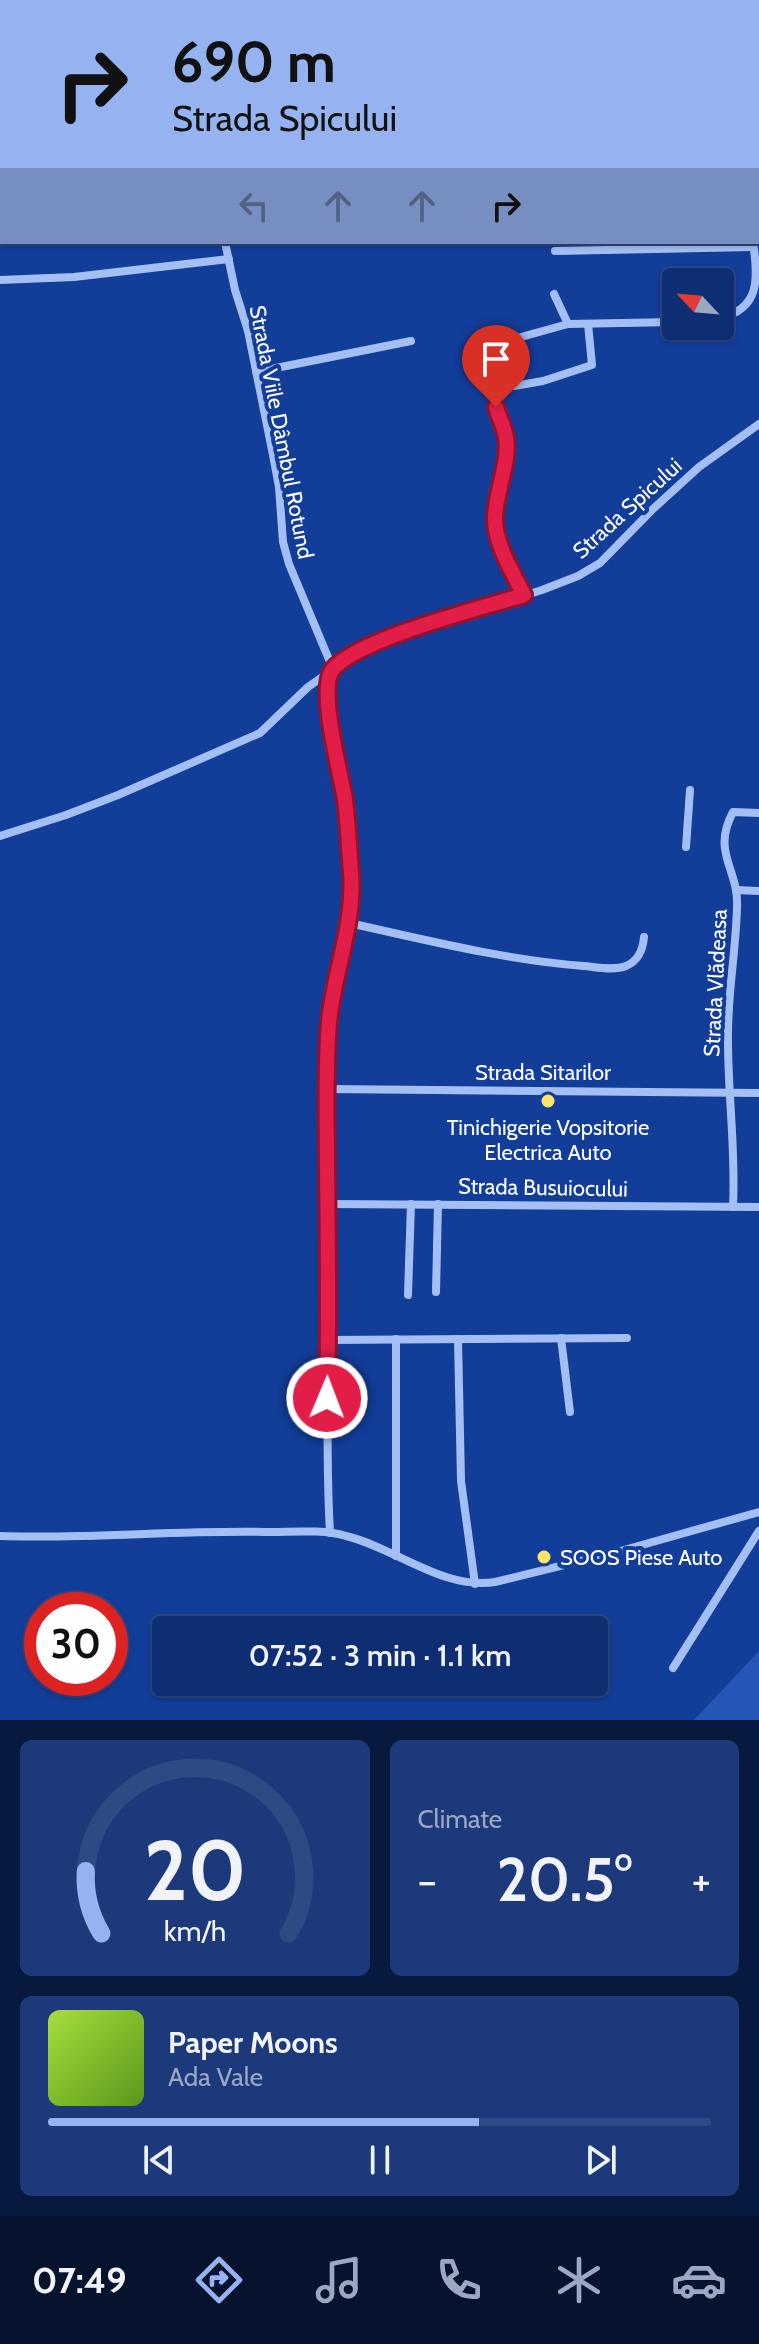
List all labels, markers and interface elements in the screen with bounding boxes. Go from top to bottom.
text: 690 m [172,28,336,96]
icon: right [40,32,144,136]
text: Strada Spicului [172,96,397,140]
icon: left [232,184,276,228]
icon: ahead [316,184,360,228]
icon: ahead [400,184,444,228]
icon: right [484,184,528,228]
north arrow [662,268,734,340]
map controls [662,268,734,340]
street label: Strada Viile Dâmbul Rotund [244,303,319,561]
pin [462,325,530,407]
icon: arrive [474,337,518,381]
street label: Strada Spicului [567,452,687,564]
street label: Strada Vlădeasa [698,908,733,1058]
street label: Strada Sitarilor [475,1059,611,1086]
marker: Tinichigerie Vopsitorie Electrica Auto [539,1092,557,1110]
place label: Tinichigerie Vopsitorie Electrica Auto [447,1114,649,1166]
street label: Strada Busuiocului [458,1173,628,1202]
position arrow [285,1356,369,1440]
place label: SOOS Piese Auto [560,1544,722,1571]
marker: SOOS Piese Auto [535,1548,553,1566]
speed limit sign: 30 [24,1592,128,1696]
text: 07:52 · 3 min · 1.1 km [249,1637,511,1674]
text: Climate [418,1803,502,1835]
text: 20 [143,1820,246,1921]
text: 20.5° [496,1843,632,1916]
text: − [418,1854,437,1907]
text: + [692,1854,711,1907]
text: km/h [163,1913,226,1948]
text: Paper Moons [168,2024,338,2061]
text: Ada Vale [168,2061,263,2093]
icon: previous [137,2138,181,2182]
icon: pause [358,2138,402,2182]
icon: next [579,2138,623,2182]
icon: directions [191,2252,247,2308]
icon: music [311,2252,367,2308]
icon: phone [431,2252,487,2308]
icon: climate [551,2252,607,2308]
icon: car [671,2252,727,2308]
text: 07:49 [32,2258,126,2302]

